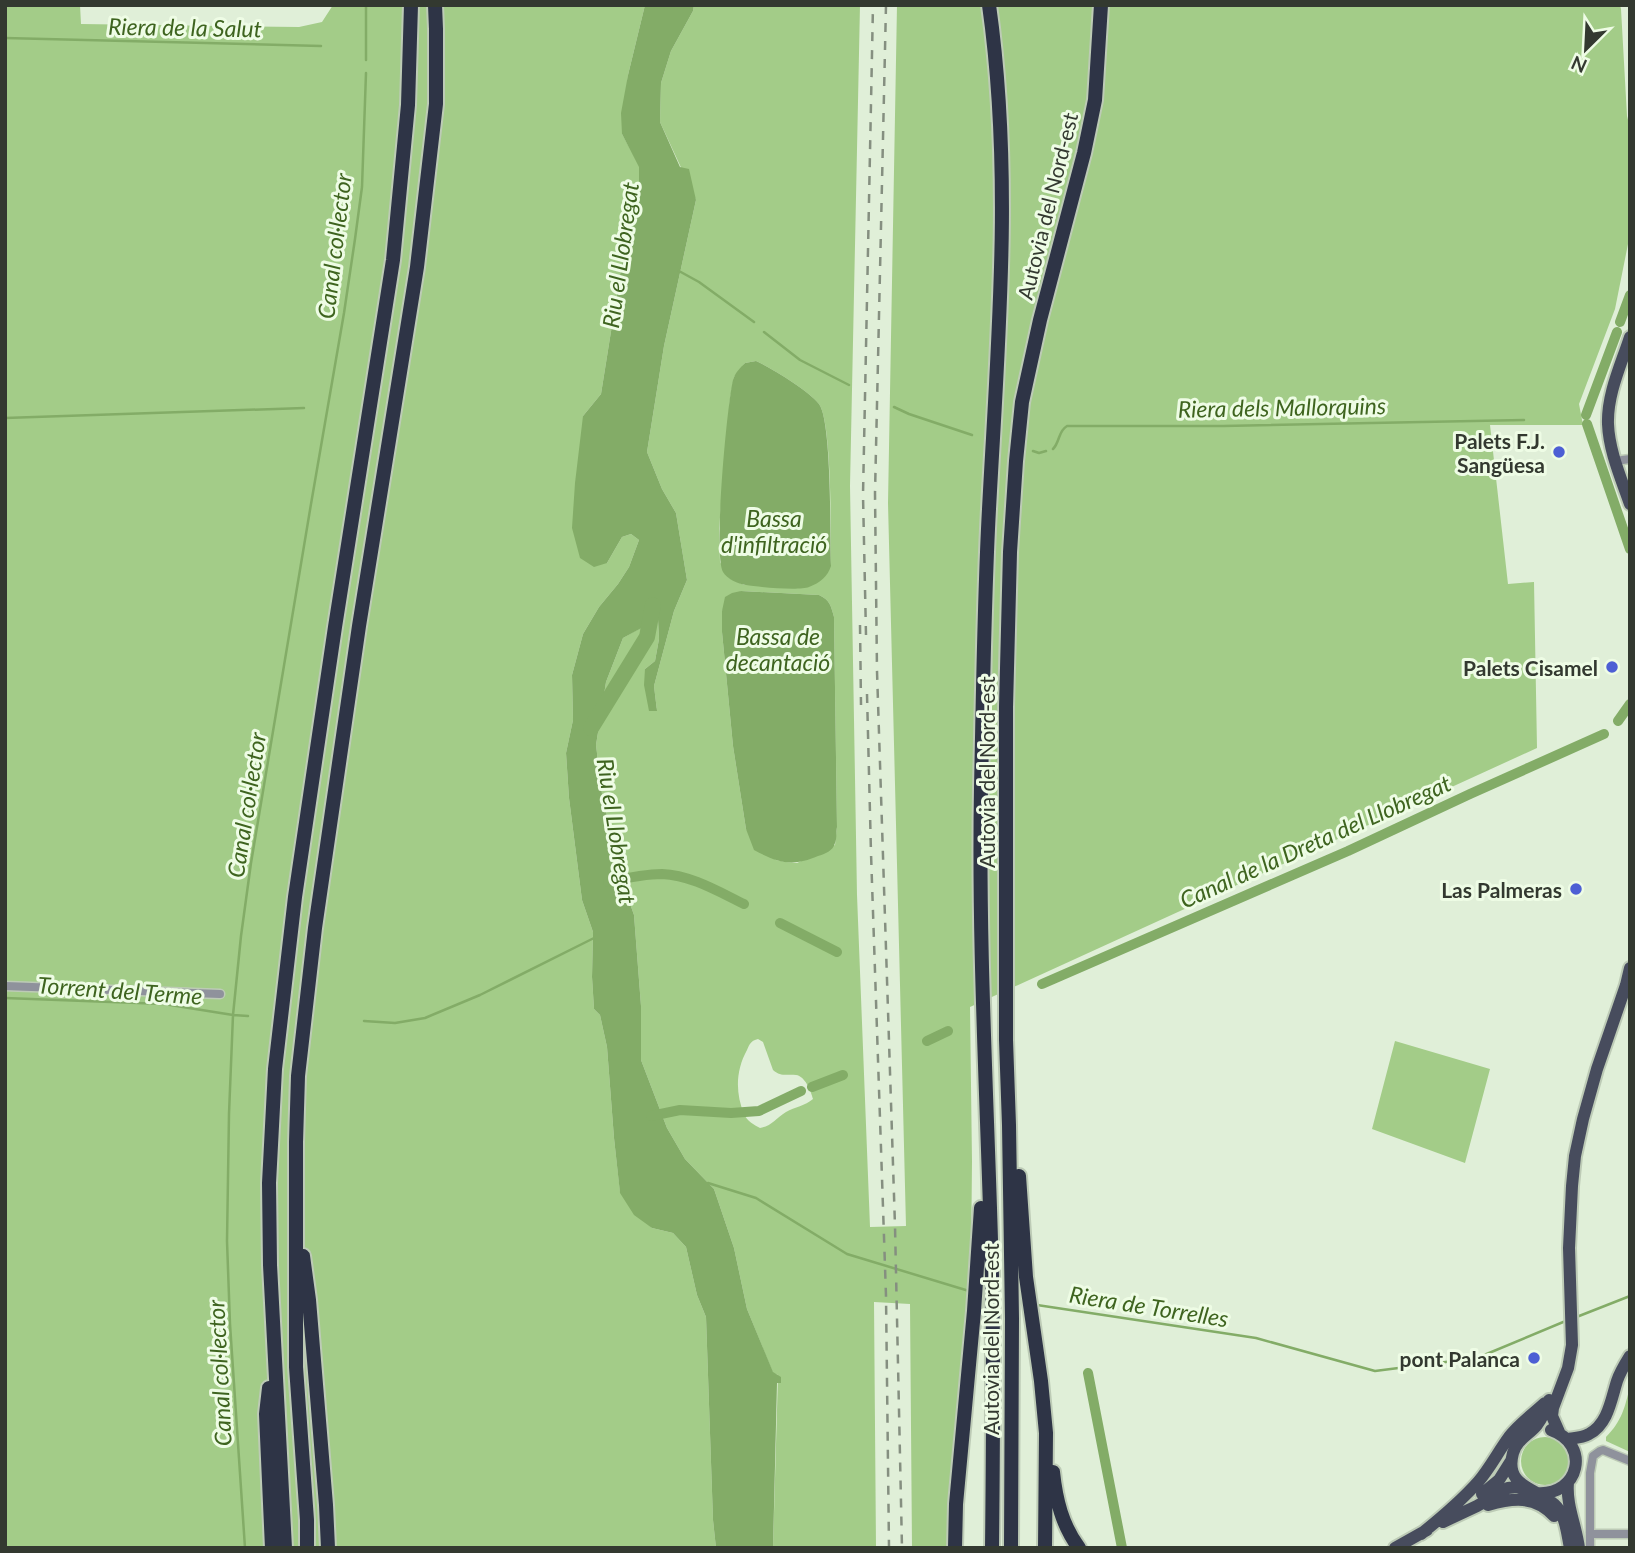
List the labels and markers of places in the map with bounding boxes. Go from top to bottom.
place label: Palets F.J. Sangüesa [1454,428,1545,477]
marker: Palets F.J. Sangüesa [1551,444,1567,460]
place label: Palets Cisamel [1463,655,1598,680]
marker: Palets Cisamel [1604,659,1620,675]
place label: Las Palmeras [1441,877,1562,902]
marker: Las Palmeras [1568,881,1584,897]
place label: pont Palanca [1400,1346,1520,1371]
marker: pont Palanca [1526,1350,1542,1366]

